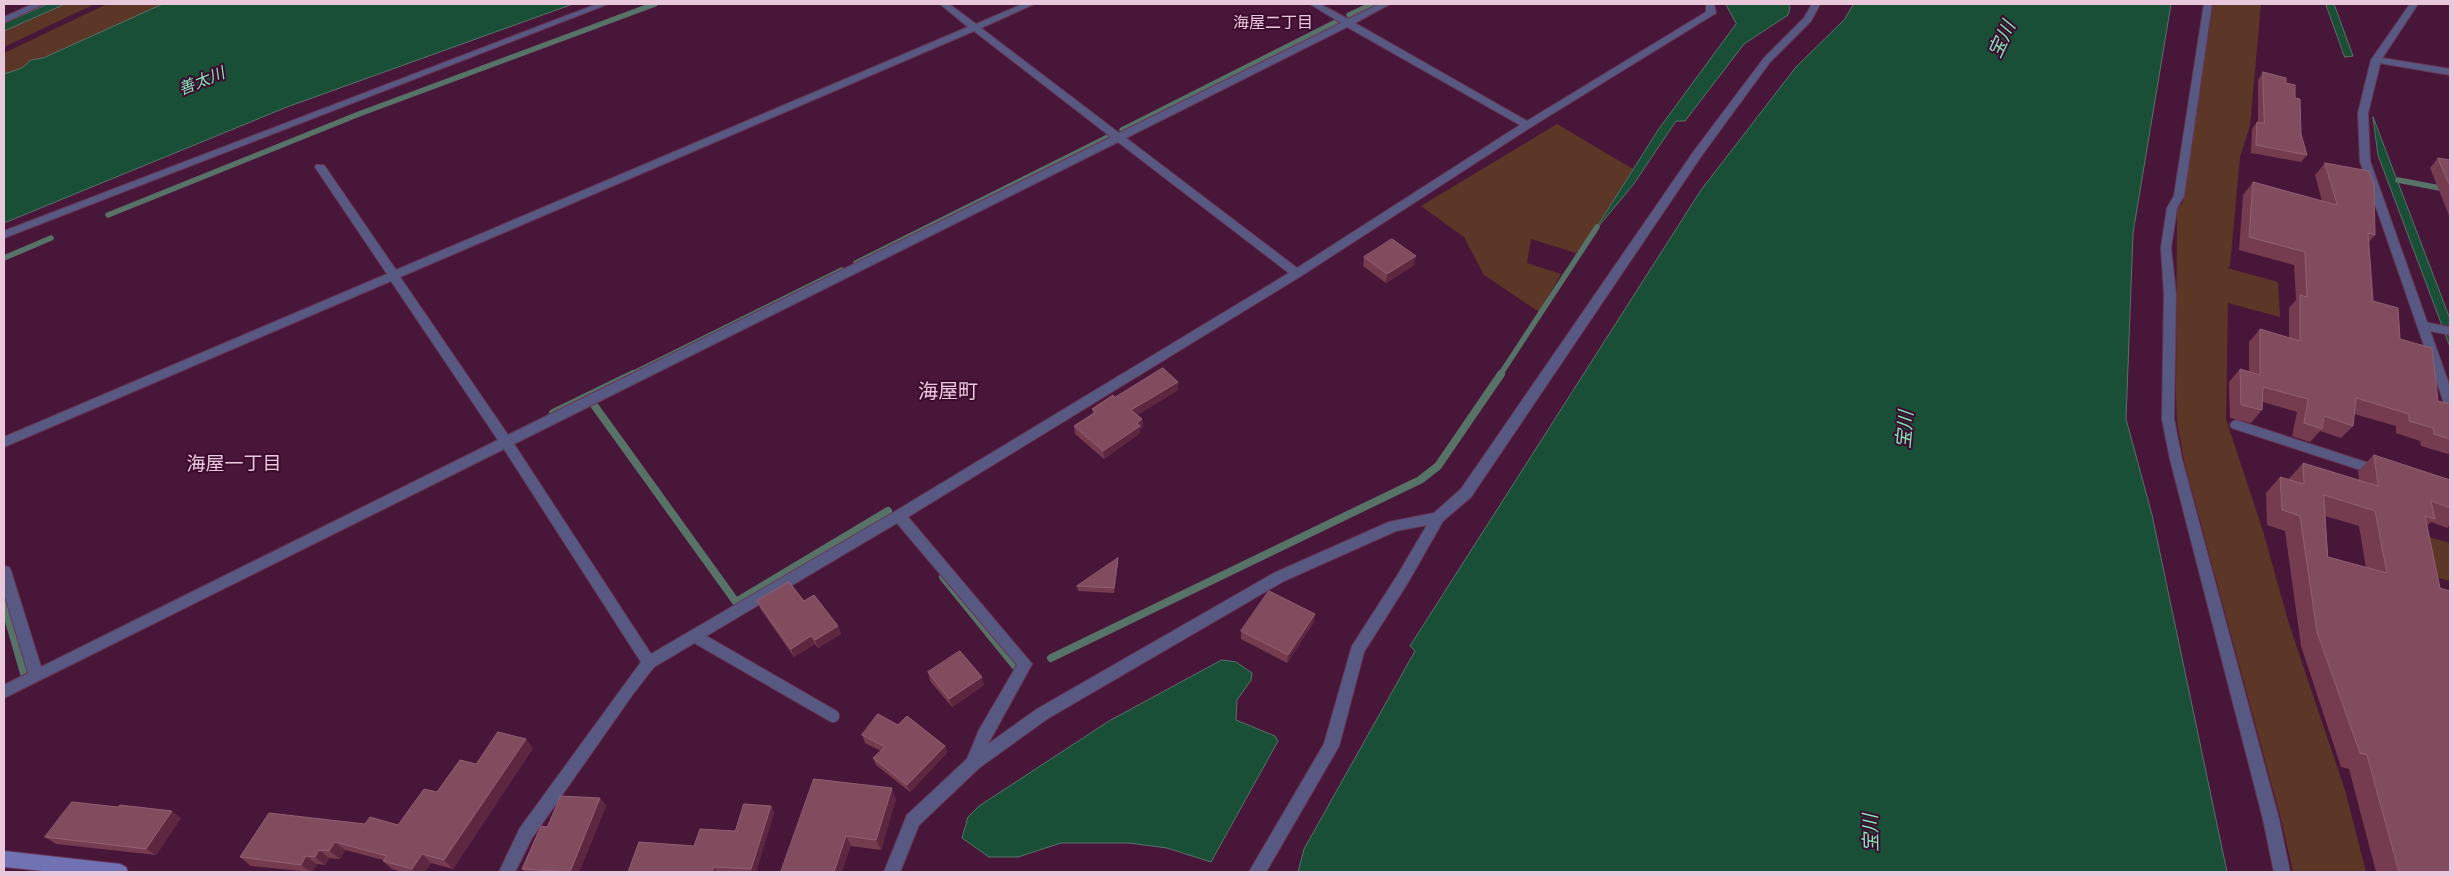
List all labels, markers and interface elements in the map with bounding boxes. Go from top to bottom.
district label: 海屋二丁目 [1233,14,1313,34]
water label: 宝川 [1985,18,2021,62]
water label: 善太川 [176,64,228,100]
district label: 海屋町 [918,381,978,405]
water label: 宝川 [1893,410,1919,450]
district label: 海屋一丁目 [187,454,281,476]
water label: 宝川 [1860,814,1884,852]

